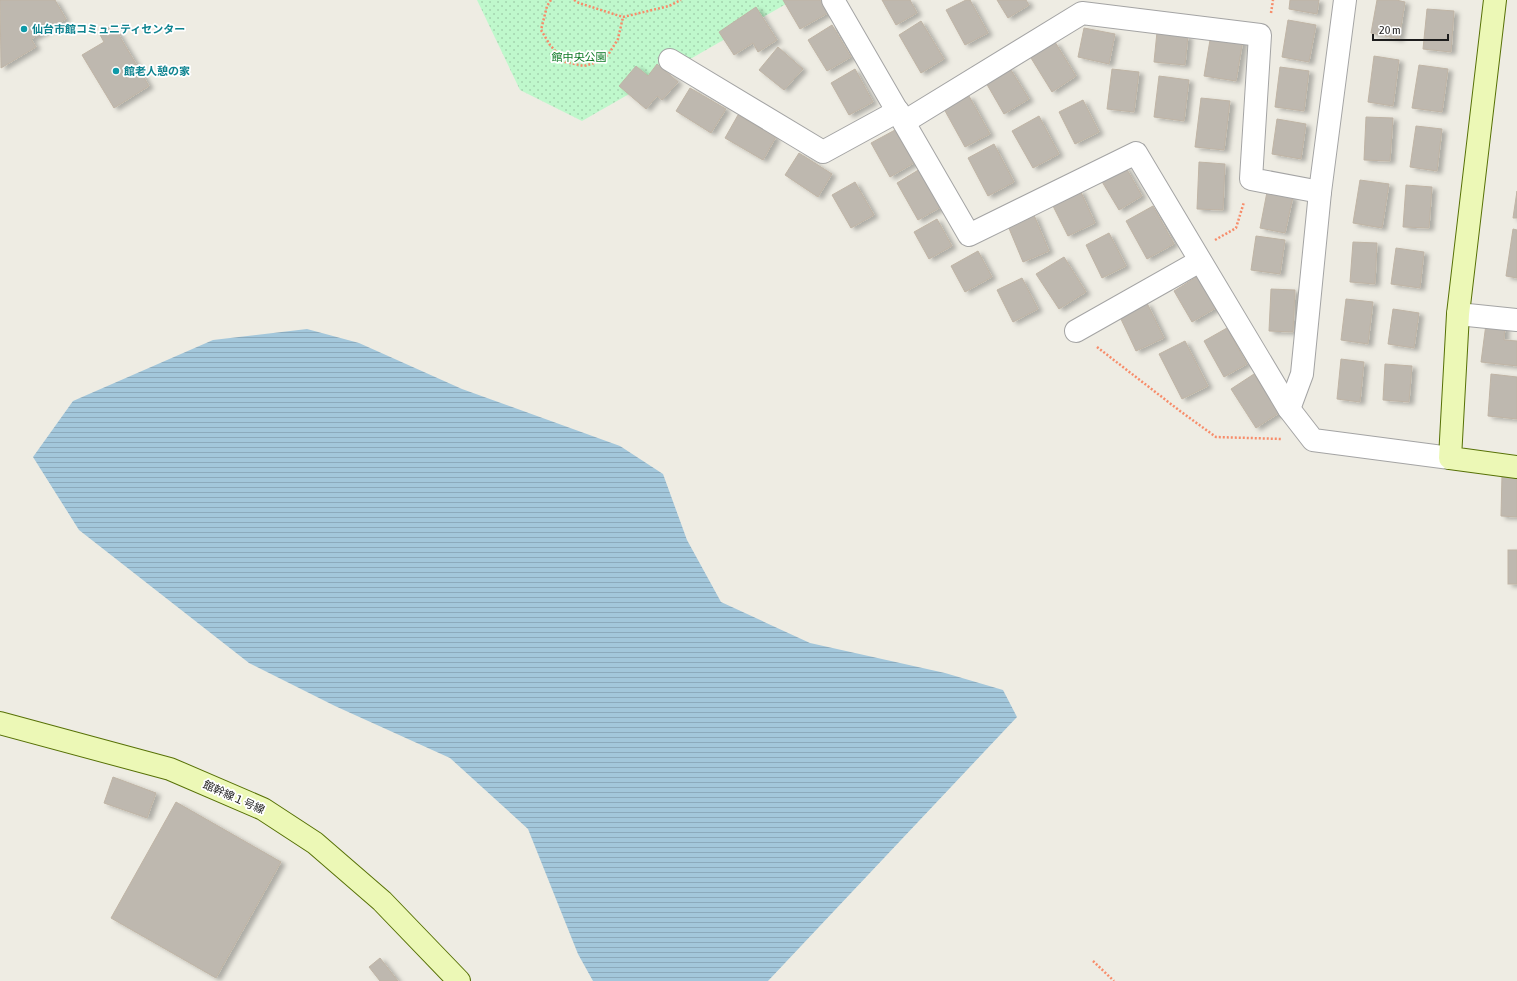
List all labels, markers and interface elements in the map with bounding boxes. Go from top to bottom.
scale bar [1373,16,1448,42]
place label: 仙台市館コミュニティセンター [32,23,185,35]
text: 20 m [1379,23,1401,37]
marker: 仙台市館コミュニティセンター [19,24,29,34]
park label: 館中央公園 [552,51,607,63]
place label: 館老人憩の家 [123,65,190,77]
marker: 館老人憩の家 [111,66,121,76]
street label: 館幹線１号線 [201,778,267,816]

